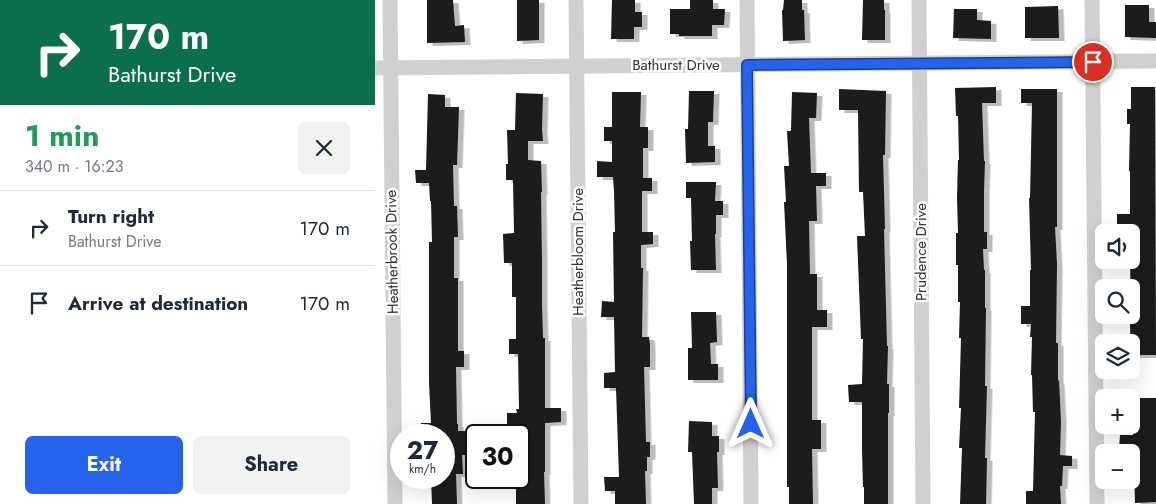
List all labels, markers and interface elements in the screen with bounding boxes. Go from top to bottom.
text: 170 m [108,12,209,62]
icon: right [25,20,90,85]
pin [1072,41,1114,83]
icon: arrive [1079,48,1107,76]
street label: Bathurst Drive [632,54,720,76]
text: Bathurst Drive [108,58,236,90]
text: 1 min [25,114,99,157]
button: close [298,122,350,174]
text: 340 m · 16:23 [25,155,123,178]
street label: Heatherbloom Drive [567,188,589,316]
street label: Heatherbrook Drive [380,189,404,314]
text: Turn right [68,203,154,230]
street label: Prudence Drive [910,203,932,301]
icon: right [25,214,53,242]
text: 170 m [300,215,350,242]
map controls [1095,224,1140,489]
button: sound [1095,224,1140,269]
text: Bathurst Drive [68,230,161,253]
button: search [1095,279,1140,324]
icon: arrive [25,289,53,317]
text: Arrive at destination [68,290,248,317]
text: 170 m [300,290,350,317]
button: layers [1095,334,1140,379]
button: + [1095,389,1140,434]
position arrow [724,397,776,449]
speed limit sign: 30 [465,424,530,489]
text: 27 [407,432,438,468]
button: Exit [25,436,183,494]
button: Share [193,436,350,494]
button: − [1095,444,1140,489]
text: km/h [409,460,436,478]

